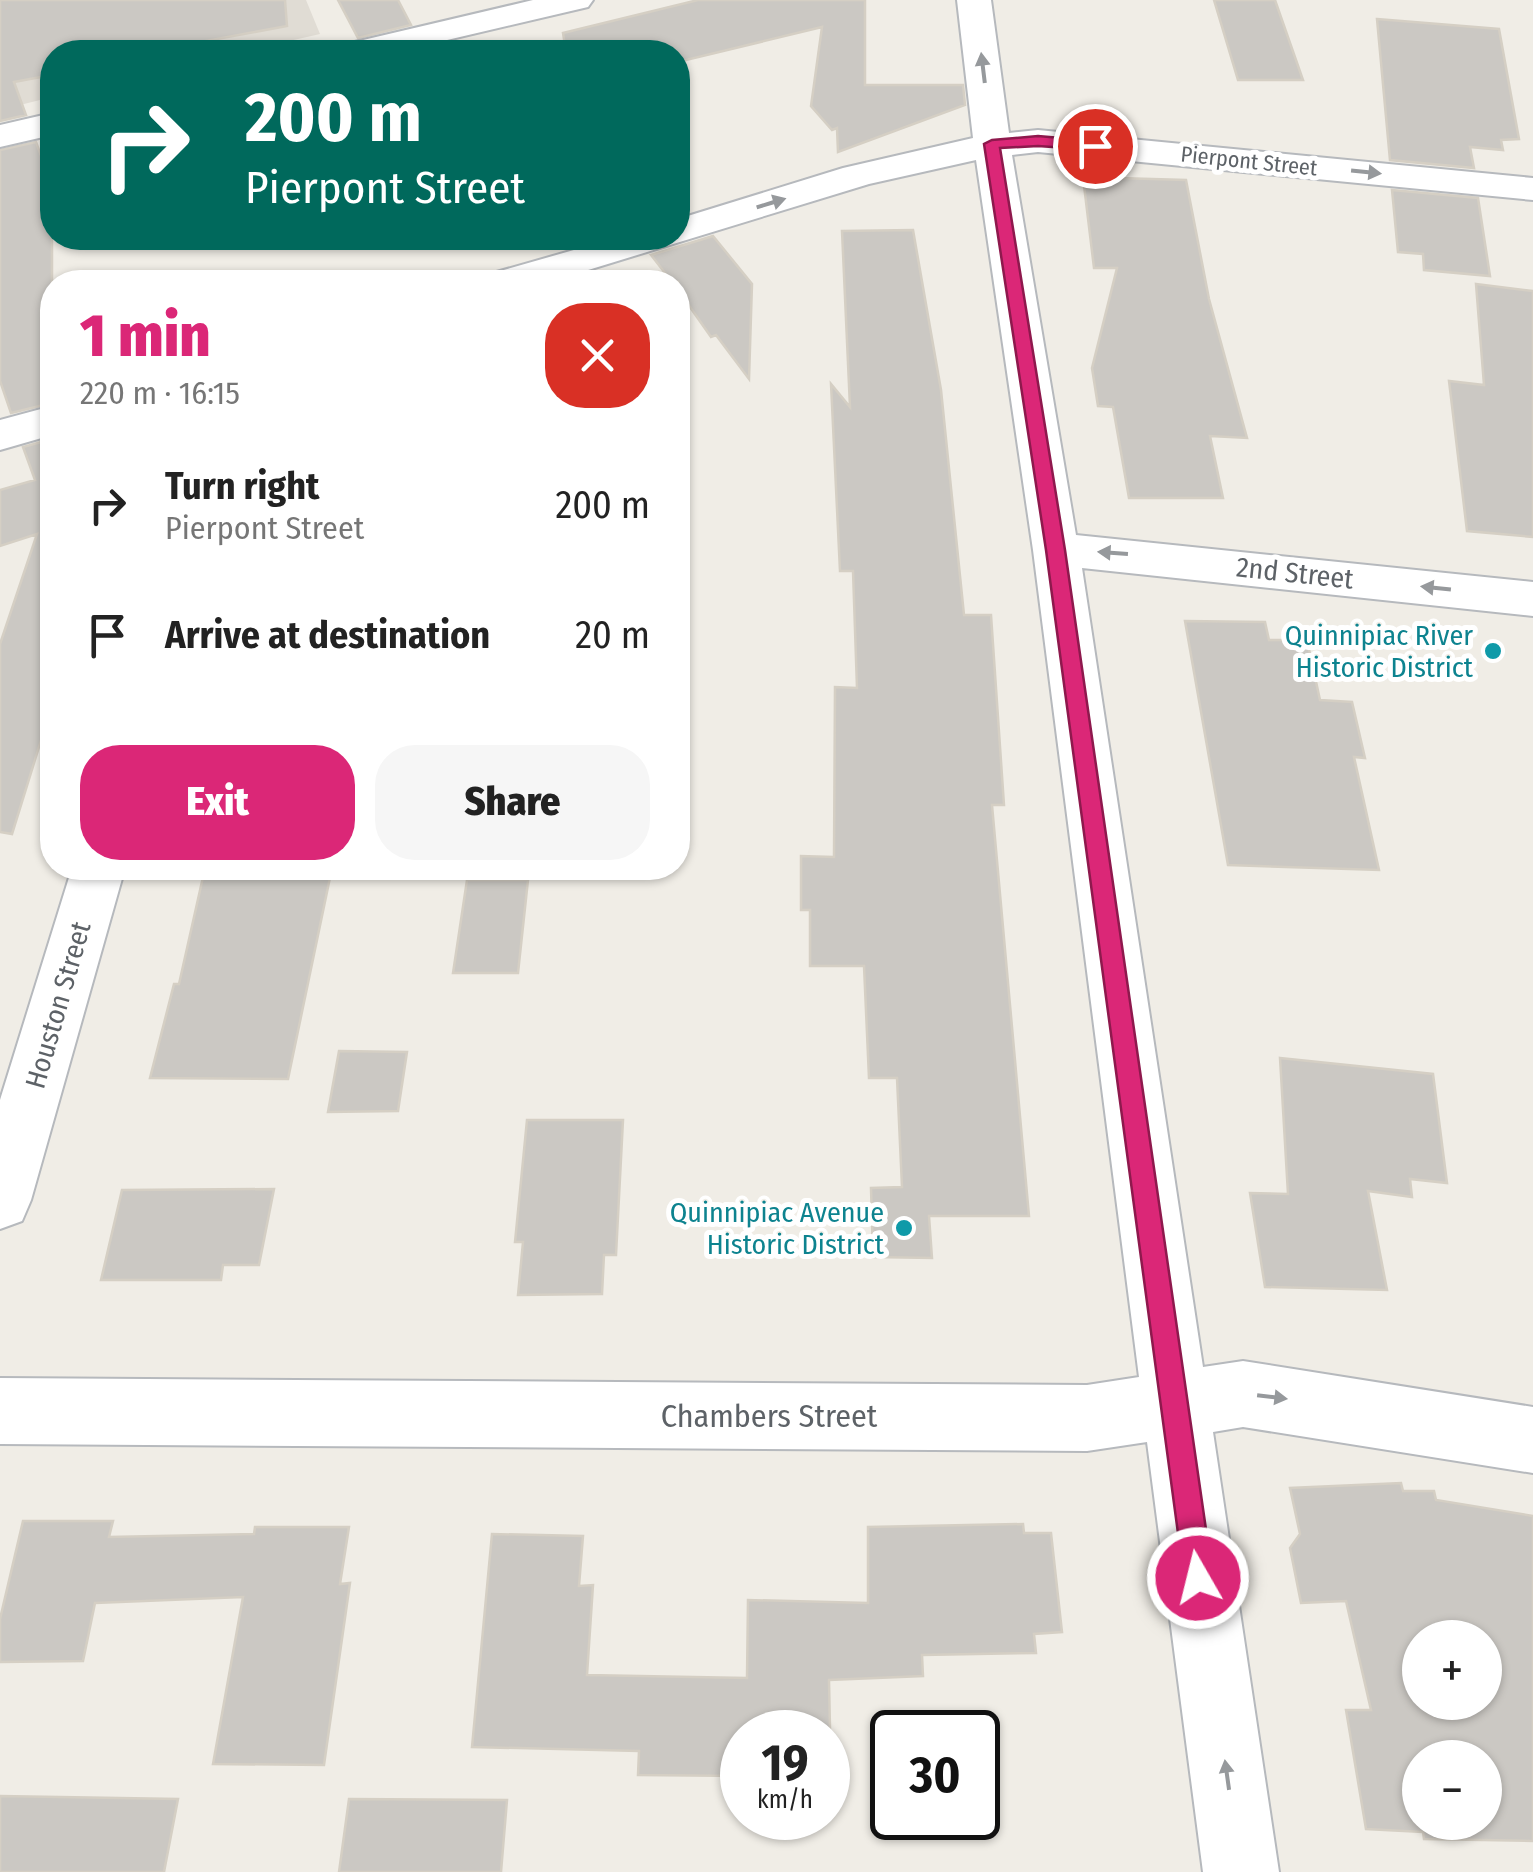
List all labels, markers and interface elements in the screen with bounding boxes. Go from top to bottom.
one-way arrow [975,52,991,83]
text: 200 m [245,76,422,160]
icon: right [80,80,210,210]
pin [1053,104,1138,189]
icon: arrive [1068,119,1123,174]
street label: Pierpont Street [1179,140,1319,182]
text: Pierpont Street [245,161,525,215]
one-way arrow [1351,165,1383,181]
one-way arrow [756,195,787,210]
text: 1 min [80,300,211,372]
button: close [545,303,650,408]
text: 220 m · 16:15 [80,374,240,412]
text: Turn right [165,463,319,509]
icon: right [80,478,135,533]
text: 200 m [555,482,650,528]
text: Pierpont Street [165,509,364,547]
one-way arrow [1097,545,1128,561]
street label: 2nd Street [1235,550,1356,596]
one-way arrow [1420,580,1451,596]
icon: arrive [80,608,135,663]
text: Arrive at destination [165,612,490,658]
text: 20 m [575,612,650,658]
place label: Quinnipiac River Historic District [1285,619,1474,684]
marker: Quinnipiac River Historic District [1482,640,1504,662]
button: Exit [80,745,355,860]
button: Share [375,745,650,860]
street label: Houston Street [18,917,98,1092]
place label: Quinnipiac Avenue Historic District [670,1196,885,1261]
marker: Quinnipiac Avenue Historic District [893,1217,915,1239]
one-way arrow [1257,1389,1289,1405]
street label: Chambers Street [661,1397,878,1435]
position arrow [1146,1526,1250,1630]
map controls [1402,1620,1502,1840]
button: + [1402,1620,1502,1720]
speed limit sign: 30 [870,1710,1000,1840]
text: 19 [761,1733,808,1793]
button: − [1402,1740,1502,1840]
one-way arrow [1218,1759,1234,1791]
text: km/h [757,1785,813,1815]

